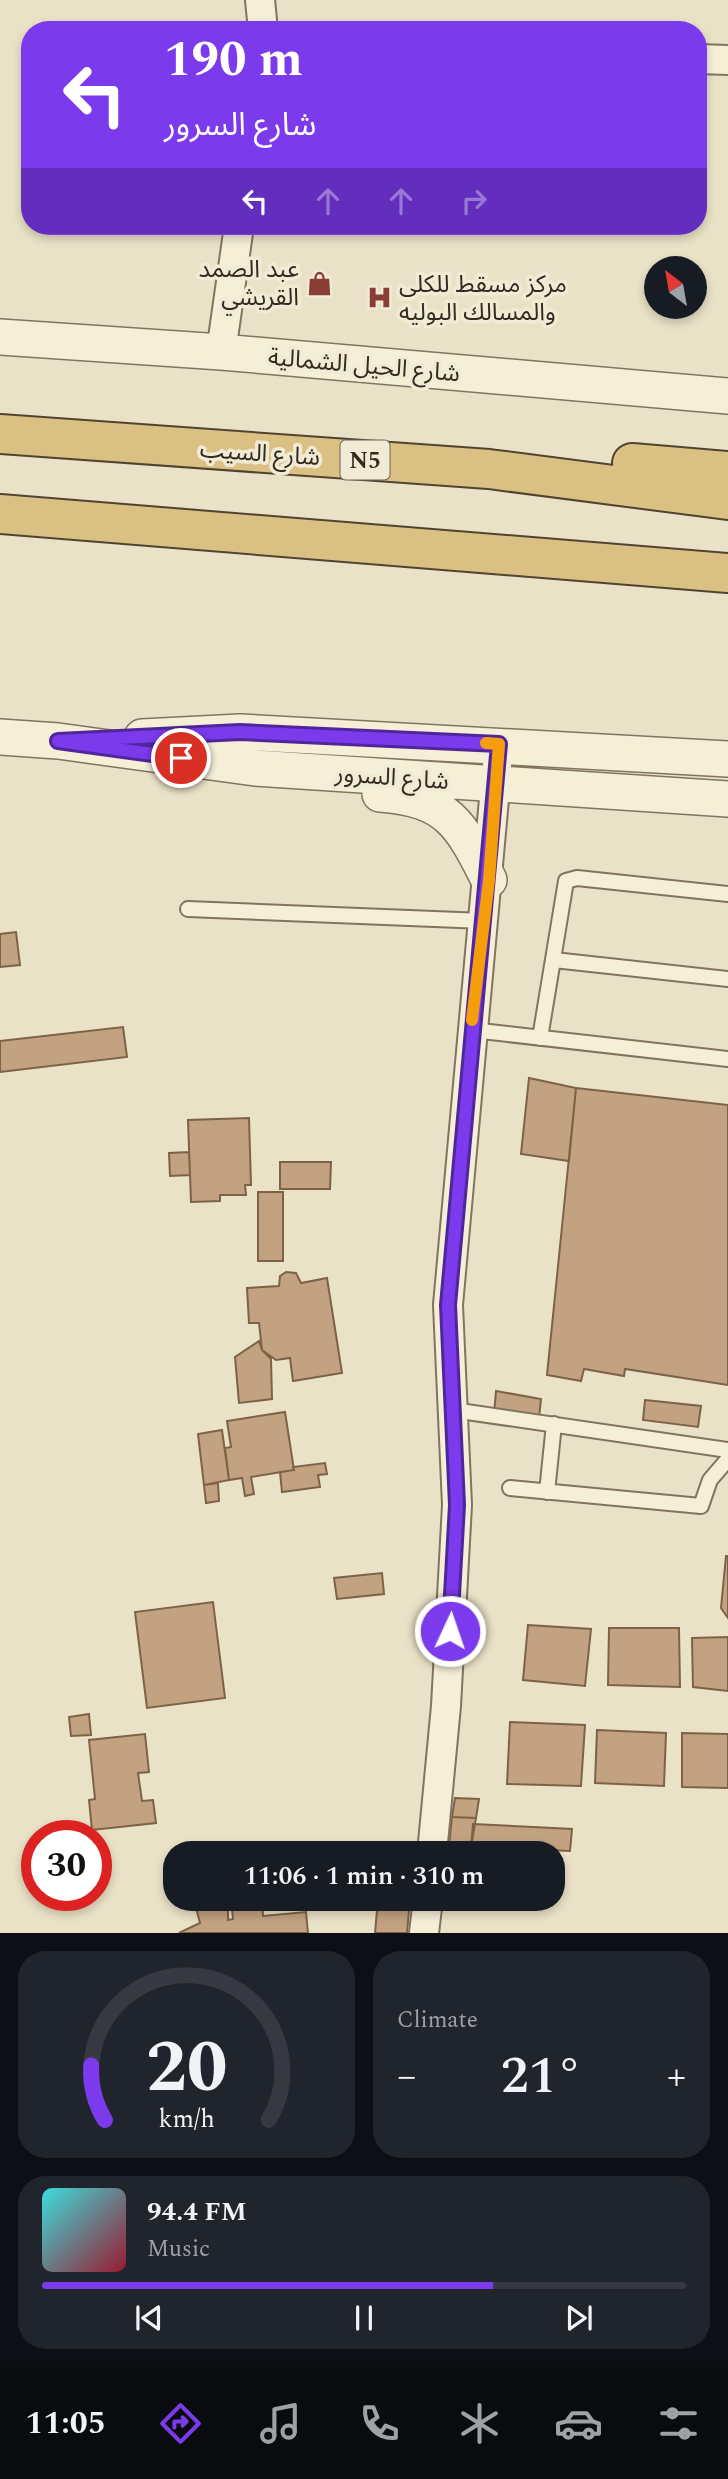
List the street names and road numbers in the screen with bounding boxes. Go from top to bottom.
street label: شارع الحيل الشمالية [266,340,461,392]
street label: شارع السيب [199,432,321,476]
road number: N5 [340,440,390,480]
street label: شارع السرور [333,756,450,800]

